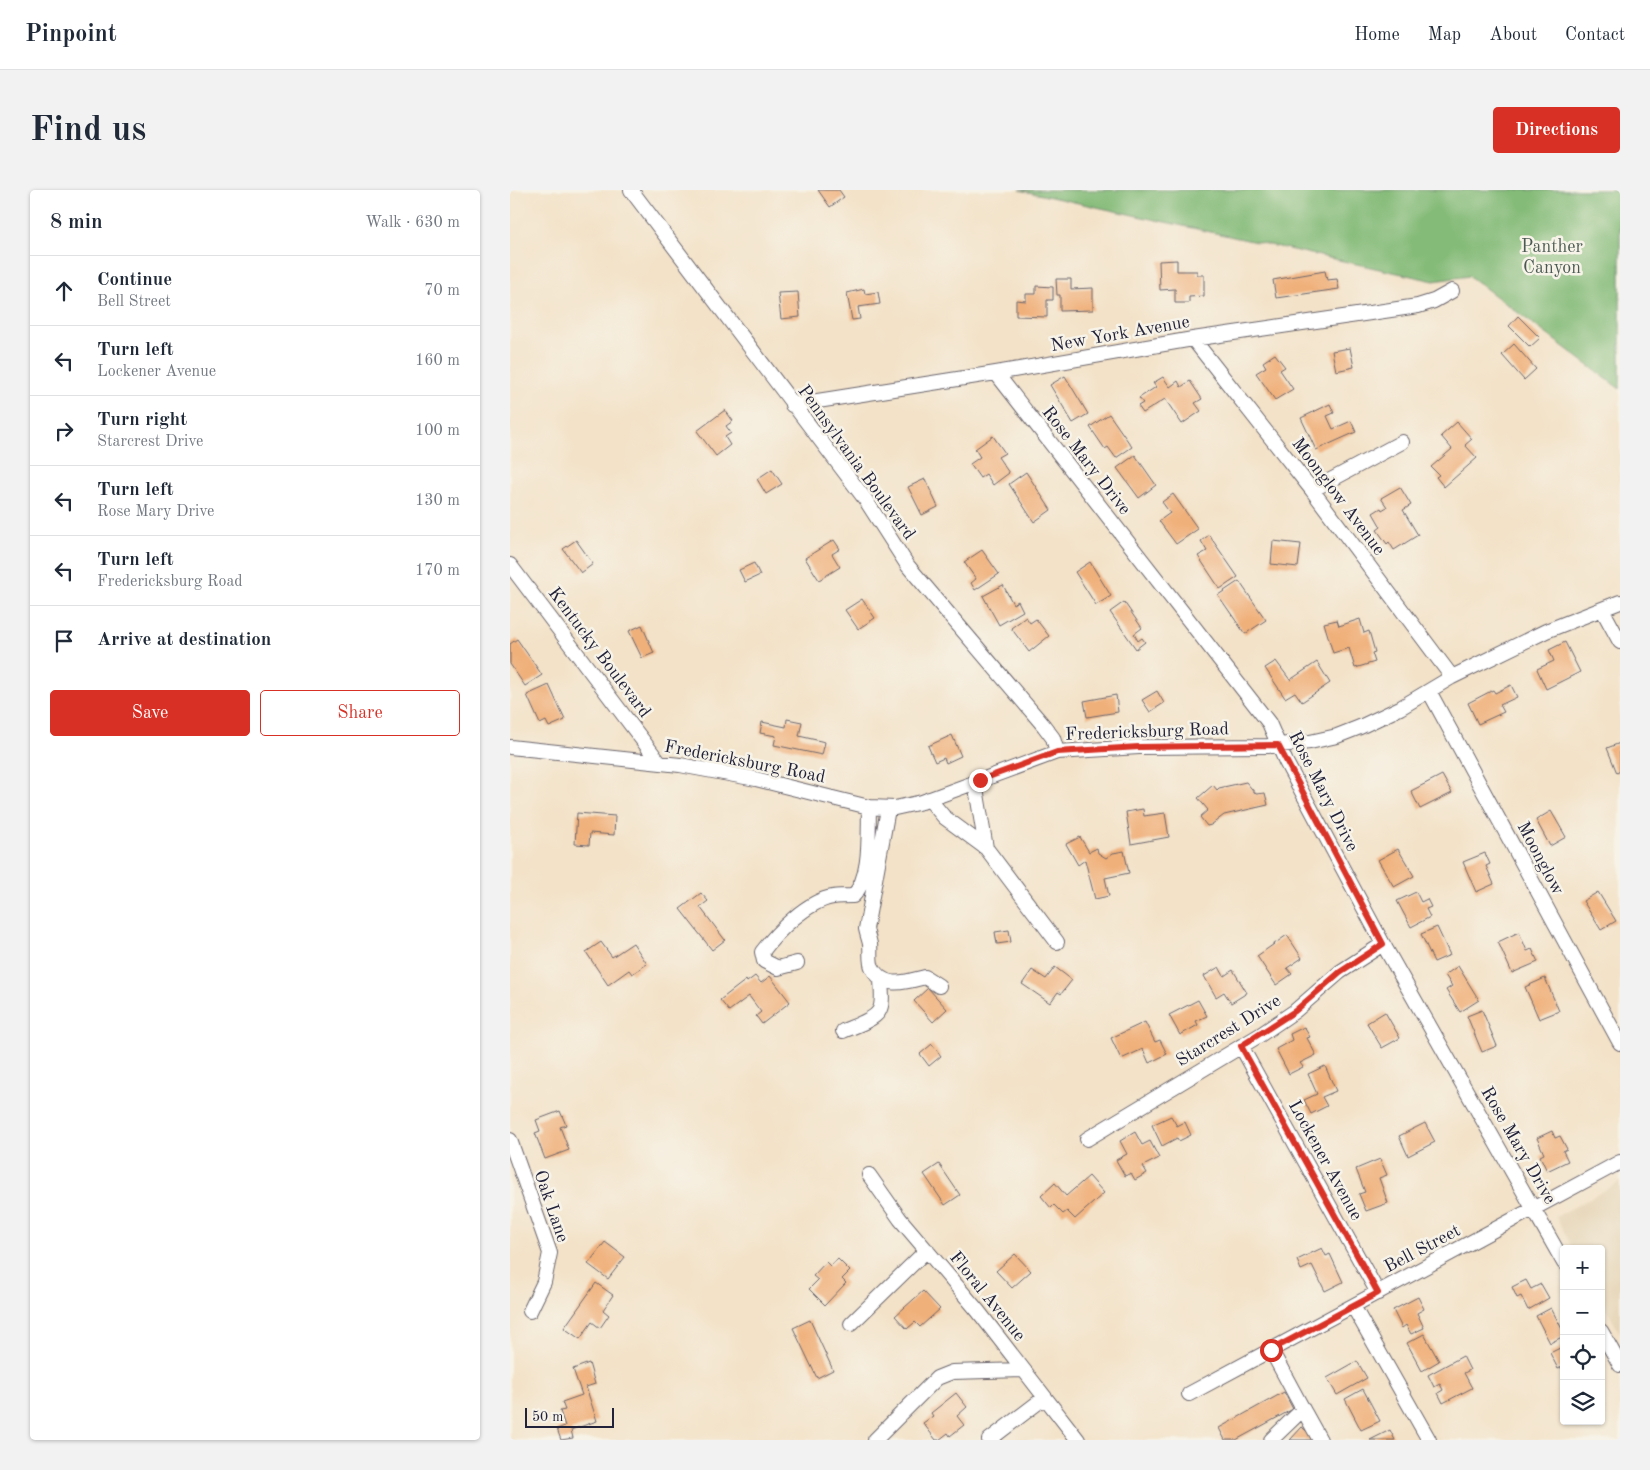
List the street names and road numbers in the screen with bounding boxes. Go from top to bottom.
street label: New York Avenue [1049,313,1191,355]
street label: Pennsylvania Boulevard [794,382,918,543]
street label: Rose Mary Drive [1038,403,1134,518]
street label: Moonglow Avenue [1288,434,1388,559]
street label: Kentucky Boulevard [544,584,654,721]
street label: Fredericksburg Road [1065,720,1229,744]
street label: Rose Mary Drive [1285,729,1361,854]
street label: Fredericksburg Road [663,738,827,786]
street label: Moonglow [1513,819,1567,898]
street label: Starcrest Drive [1173,992,1284,1070]
street label: Rose Mary Drive [1477,1084,1559,1207]
street label: Lockener Avenue [1285,1097,1365,1223]
street label: Oak Lane [530,1168,572,1245]
street label: Bell Street [1382,1221,1463,1276]
street label: Floral Avenue [946,1248,1029,1345]

